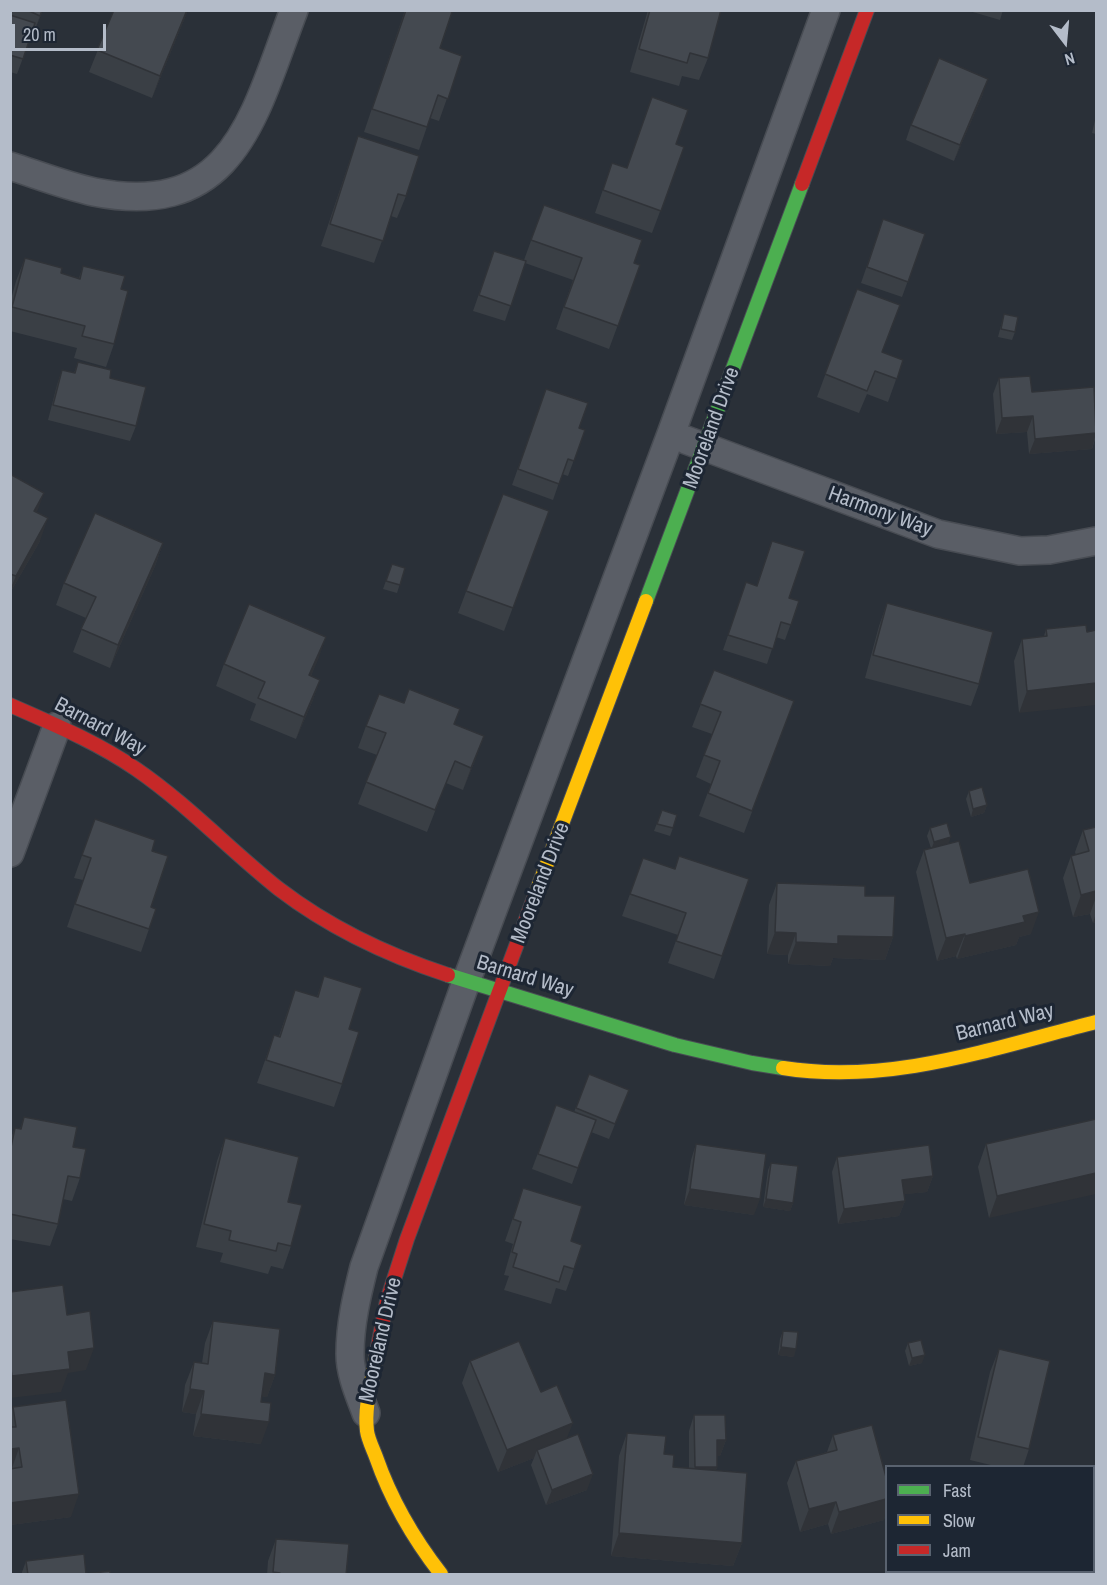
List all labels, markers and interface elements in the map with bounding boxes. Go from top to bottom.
scale bar [15,12,110,50]
north arrow [1035,12,1095,72]
text: 20 m [23,22,56,47]
text: N [1062,47,1078,71]
street label: Mooreland Drive [678,364,746,492]
street label: Harmony Way [825,482,935,542]
street label: Barnard Way [50,692,150,762]
street label: Mooreland Drive [506,819,576,947]
street label: Barnard Way [474,950,576,1004]
street label: Barnard Way [954,999,1056,1047]
street label: Mooreland Drive [354,1275,408,1405]
legend [885,1465,1095,1573]
text: Fast [943,1478,971,1503]
text: Slow [943,1508,975,1533]
text: Jam [943,1538,971,1563]

